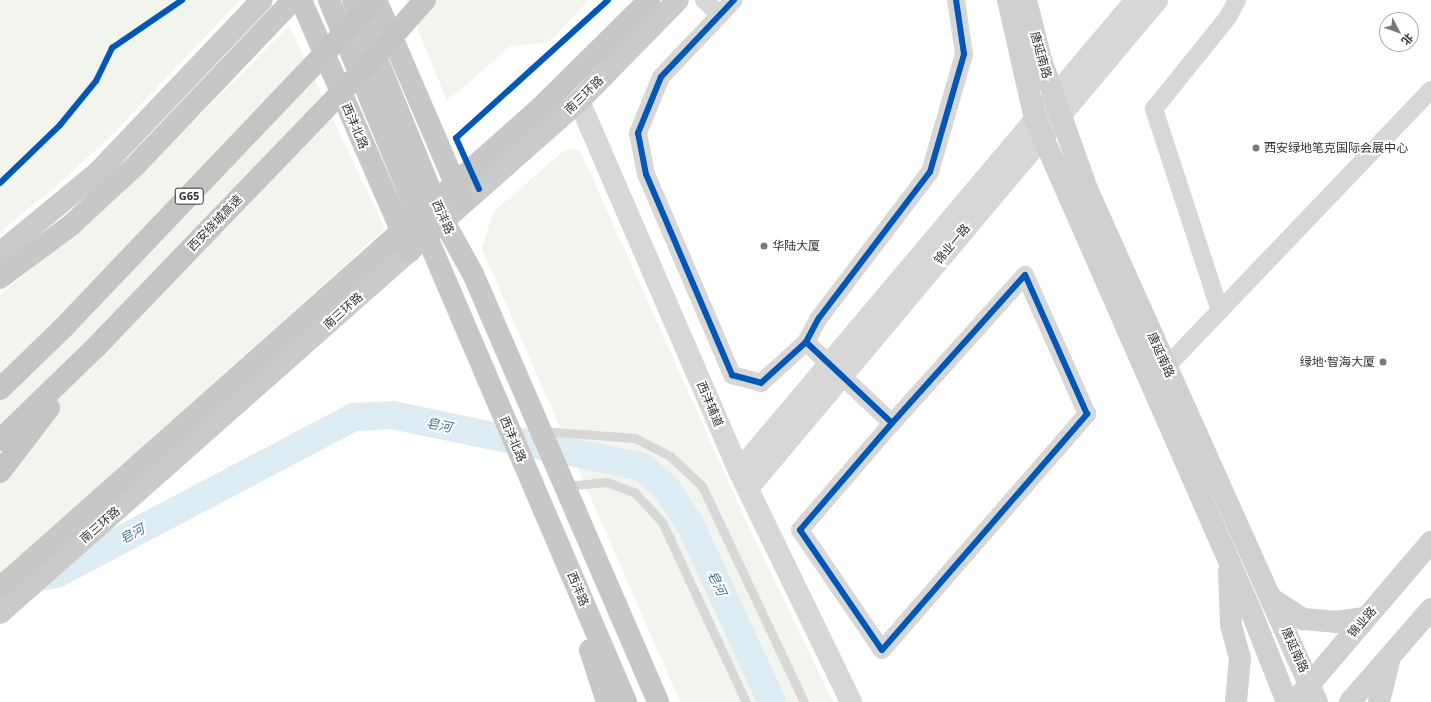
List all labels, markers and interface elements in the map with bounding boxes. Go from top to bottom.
north arrow [1379,12,1419,52]
street label: 唐延南路 [1027,30,1055,80]
text: 北 [1398,30,1417,49]
street label: 南三环路 [562,73,606,117]
street label: 西沣北路 [339,101,371,151]
place label: 西安绿地笔克国际会展中心 [1264,141,1408,155]
marker: 西安绿地笔克国际会展中心 [1251,143,1261,153]
road number: G65 [174,187,204,205]
street label: 西安绕城高速 [185,192,245,254]
street label: 西沣路 [429,198,457,236]
street label: 锦业一路 [931,221,973,267]
place label: 华陆大厦 [772,239,820,253]
marker: 华陆大厦 [759,241,769,251]
street label: 南三环路 [320,290,366,332]
street label: 唐延南路 [1145,330,1177,380]
place label: 绿地·智海大厦 [1300,355,1375,369]
marker: 绿地·智海大厦 [1378,357,1388,367]
street label: 西沣辅道 [694,379,726,429]
street label: 西沣北路 [497,414,529,464]
water label: 皂河 [425,415,453,435]
street label: 南三环路 [77,504,123,546]
water label: 皂河 [117,521,147,547]
water label: 皂河 [704,568,730,598]
street label: 西沣路 [564,570,592,608]
street label: 锦业路 [1345,604,1379,640]
street label: 唐延南路 [1279,625,1311,675]

